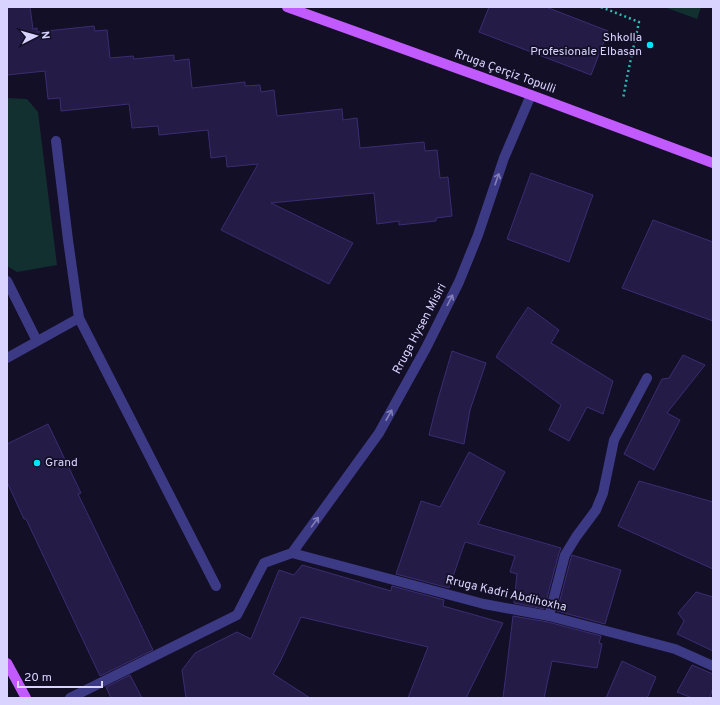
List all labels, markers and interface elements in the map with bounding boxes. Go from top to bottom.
north arrow [16,16,56,56]
text: N [38,30,52,40]
place label: Shkolla Profesionale Elbasan [530,30,642,60]
marker: Shkolla Profesionale Elbasan [645,40,655,50]
street label: Rruga Çerçiz Topulli [452,46,558,98]
one-way arrow [494,173,501,186]
street label: Rruga Hysen Misiri [389,281,451,377]
one-way arrow [447,295,454,307]
one-way arrow [385,409,393,421]
place label: Grand [45,455,78,471]
marker: Grand [32,458,42,468]
one-way arrow [311,516,319,527]
street label: Rruga Kadri Abdihoxha [444,572,568,616]
scale bar [18,663,102,689]
text: 20 m [24,670,52,686]

